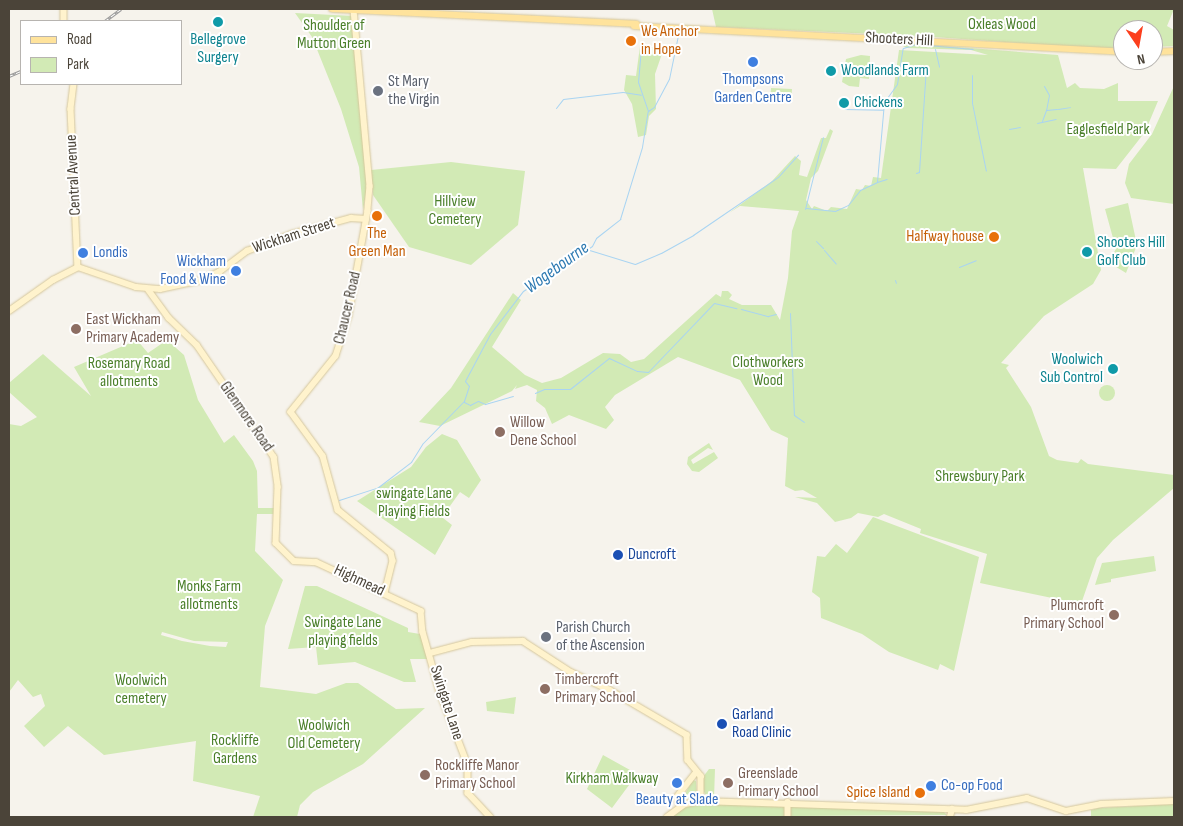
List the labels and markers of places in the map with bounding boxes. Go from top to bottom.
marker: Bellegrove Surgery [212,16,224,28]
place label: We Anchor in Hope [641,22,699,60]
place label: Bellegrove Surgery [190,30,246,68]
marker: We Anchor in Hope [625,35,637,47]
marker: Thompsons Garden Centre [747,56,759,68]
place label: Woodlands Farm [841,61,929,81]
marker: Woodlands Farm [825,65,837,77]
place label: Thompsons Garden Centre [714,70,792,108]
place label: St Mary the Virgin [388,72,439,110]
marker: St Mary the Virgin [372,85,384,97]
place label: Chickens [854,93,903,113]
marker: Chickens [838,97,850,109]
marker: The Green Man [371,210,383,222]
place label: The Green Man [348,224,406,262]
place label: Halfway house [906,227,984,247]
marker: Halfway house [988,231,1000,243]
place label: Shooters Hill Golf Club [1097,233,1165,271]
place label: Londis [93,243,128,263]
marker: Shooters Hill Golf Club [1081,246,1093,258]
marker: Londis [77,247,89,259]
place label: Wickham Food & Wine [160,252,226,290]
marker: Wickham Food & Wine [230,265,242,277]
place label: East Wickham Primary Academy [86,310,179,348]
marker: East Wickham Primary Academy [70,323,82,335]
place label: Woolwich Sub Control [1040,350,1103,388]
marker: Woolwich Sub Control [1107,363,1119,375]
place label: Willow Dene School [510,413,576,451]
marker: Willow Dene School [494,426,506,438]
place label: Duncroft [628,545,676,565]
marker: Duncroft [612,549,624,561]
place label: Plumcroft Primary School [1023,596,1104,634]
marker: Plumcroft Primary School [1108,609,1120,621]
place label: Parish Church of the Ascension [556,618,645,656]
marker: Parish Church of the Ascension [540,631,552,643]
place label: Timbercroft Primary School [555,670,636,708]
marker: Timbercroft Primary School [539,683,551,695]
place label: Garland Road Clinic [732,705,791,743]
marker: Garland Road Clinic [716,718,728,730]
place label: Rockliffe Manor Primary School [435,756,519,794]
place label: Greenslade Primary School [738,764,819,802]
marker: Rockliffe Manor Primary School [419,769,431,781]
place label: Co-op Food [941,776,1003,796]
marker: Beauty at Slade [671,777,683,789]
marker: Greenslade Primary School [722,777,734,789]
marker: Co-op Food [925,780,937,792]
place label: Spice Island [847,783,910,803]
marker: Spice Island [914,787,926,799]
place label: Beauty at Slade [636,790,718,810]

